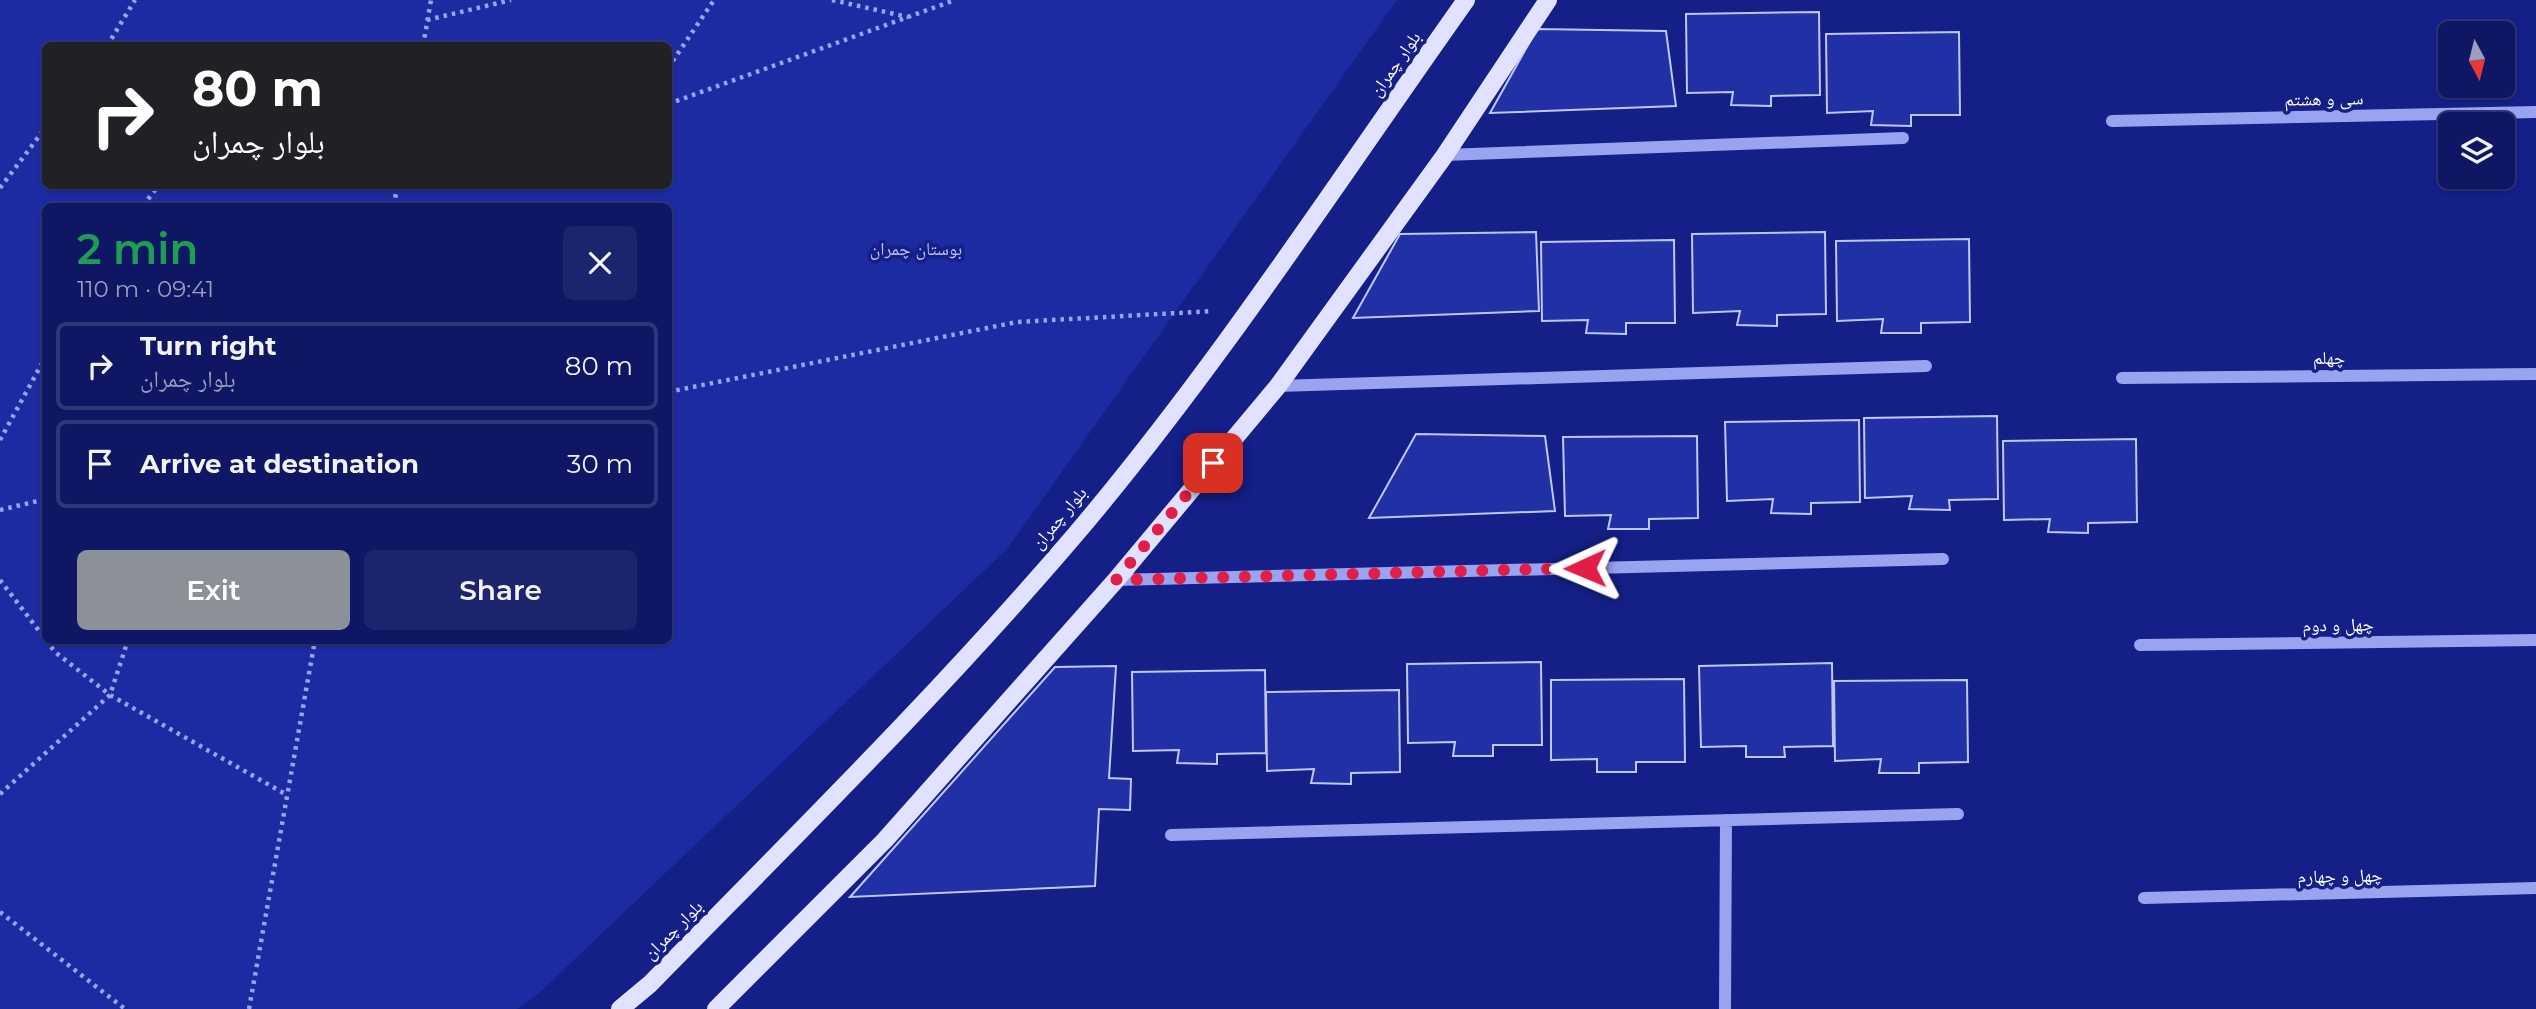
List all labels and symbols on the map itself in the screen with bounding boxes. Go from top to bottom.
north arrow [2438,21,2515,98]
street label: بلوار چمران [1365,27,1425,101]
street label: سی و هشتم [2284,87,2364,112]
park label: بوستان چمران [870,238,962,260]
street label: چهلم [2313,347,2345,370]
pin [1183,433,1243,493]
street label: بلوار چمران [1027,482,1091,554]
position arrow [1548,531,1622,605]
street label: چهل و دوم [2302,613,2374,638]
street label: چهل و چهارم [2297,864,2383,889]
street label: بلوار چمران [639,896,707,964]

